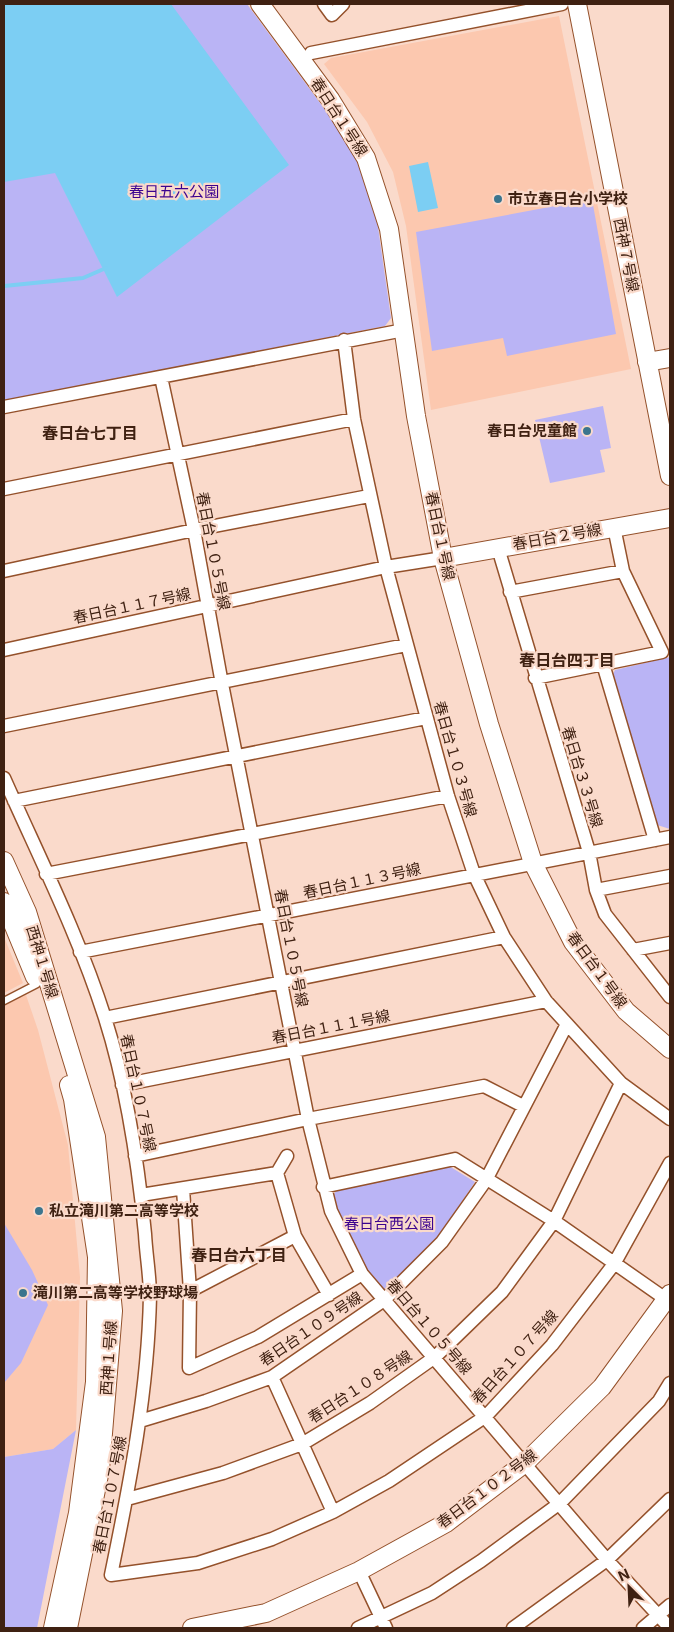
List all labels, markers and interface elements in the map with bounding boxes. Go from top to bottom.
street label: 春日台１号線 [307,74,372,160]
park label: 春日五六公園 [129,182,219,201]
place label: 市立春日台小学校 [508,189,628,208]
marker: 市立春日台小学校 [492,193,504,205]
street label: 西神７号線 [610,216,643,294]
place label: 春日台児童館 [487,421,577,440]
district label: 春日台七丁目 [42,423,138,443]
marker: 春日台児童館 [581,425,593,437]
street label: 春日台１０５号線 [193,490,234,612]
street label: 春日台１号線 [422,490,459,582]
street label: 春日台２号線 [511,519,603,554]
street label: 春日台１１７号線 [71,584,193,627]
district label: 春日台四丁目 [519,650,615,670]
street label: 春日台１０３号線 [430,699,481,819]
street label: 春日台３３号線 [558,724,607,830]
street label: 春日台１１３号線 [301,859,423,902]
street label: 春日台１０５号線 [271,887,312,1009]
street label: 西神１号線 [22,923,63,1001]
street label: 春日台１号線 [563,928,632,1012]
street label: 春日台１１１号線 [270,1006,392,1047]
street label: 春日台１０７号線 [117,1032,160,1154]
place label: 私立滝川第二高等学校 [49,1201,199,1220]
marker: 私立滝川第二高等学校 [33,1205,45,1217]
park label: 春日台西公園 [344,1214,434,1233]
district label: 春日台六丁目 [191,1245,287,1265]
street label: 春日台１０５号線 [383,1275,476,1378]
place label: 滝川第二高等学校野球場 [33,1283,198,1302]
marker: 滝川第二高等学校野球場 [17,1287,29,1299]
street label: 春日台１０９号線 [256,1287,366,1370]
street label: 春日台１０７号線 [467,1306,562,1408]
street label: 西神１号線 [96,1320,121,1396]
street label: 春日台１０８号線 [304,1346,415,1427]
street label: 春日台１０７号線 [89,1434,130,1556]
street label: 春日台１０２号線 [433,1445,540,1532]
north arrow [604,1562,654,1612]
text: N [615,1565,632,1585]

